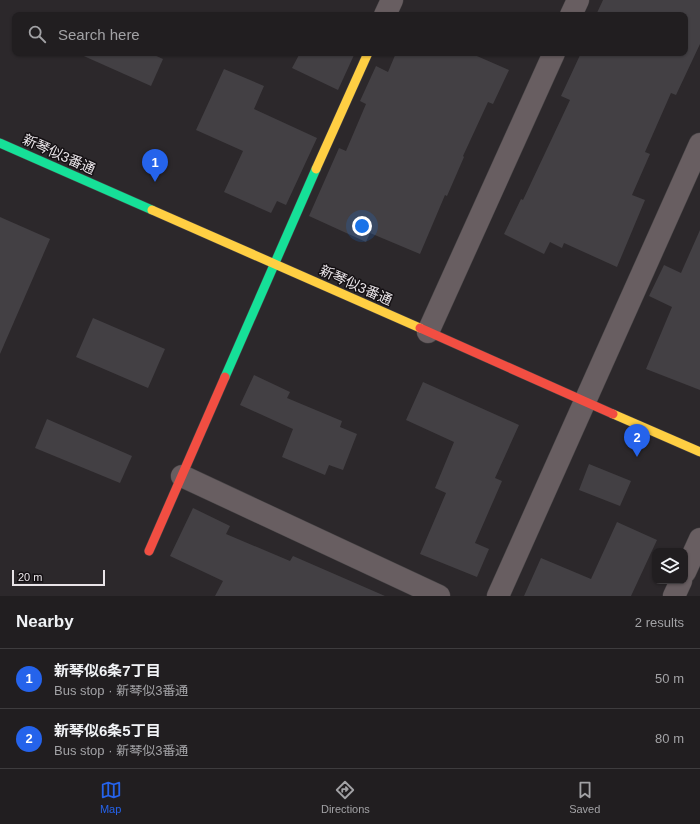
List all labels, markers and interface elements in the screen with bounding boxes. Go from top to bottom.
search box [12,12,688,56]
icon: search [26,23,48,45]
text: Search here [58,26,140,43]
street label: 新琴似3番通 [20,131,98,177]
pin: 1 [142,149,168,182]
your location [352,216,372,236]
street label: 新琴似3番通 [317,262,395,308]
pin: 2 [624,424,650,457]
map controls [652,548,688,584]
button: layers [652,548,688,584]
scale bar [12,568,105,587]
text: 20 m [18,571,42,583]
text: Nearby [16,612,74,631]
text: 2 results [635,615,684,630]
text: 新琴似6条7丁目 [54,662,161,679]
text: 1 [25,671,33,686]
text: 50 m [655,671,684,686]
text: Bus stop · 新琴似3番通 [54,683,188,698]
text: 新琴似6条5丁目 [54,722,161,739]
text: 2 [25,731,33,746]
text: 80 m [655,731,684,746]
text: Bus stop · 新琴似3番通 [54,743,188,758]
tab: Map [100,779,122,815]
tab: Directions [321,779,370,815]
tab: Saved [569,779,600,815]

